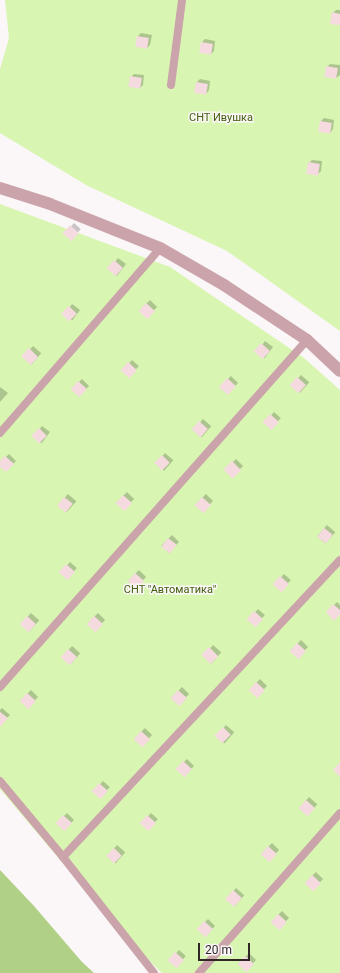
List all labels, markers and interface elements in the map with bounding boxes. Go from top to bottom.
park label: СНТ Ивушка [189,111,253,125]
park label: СНТ "Автоматика" [124,583,216,597]
scale bar [200,935,252,961]
text: 20 m [205,943,232,957]

